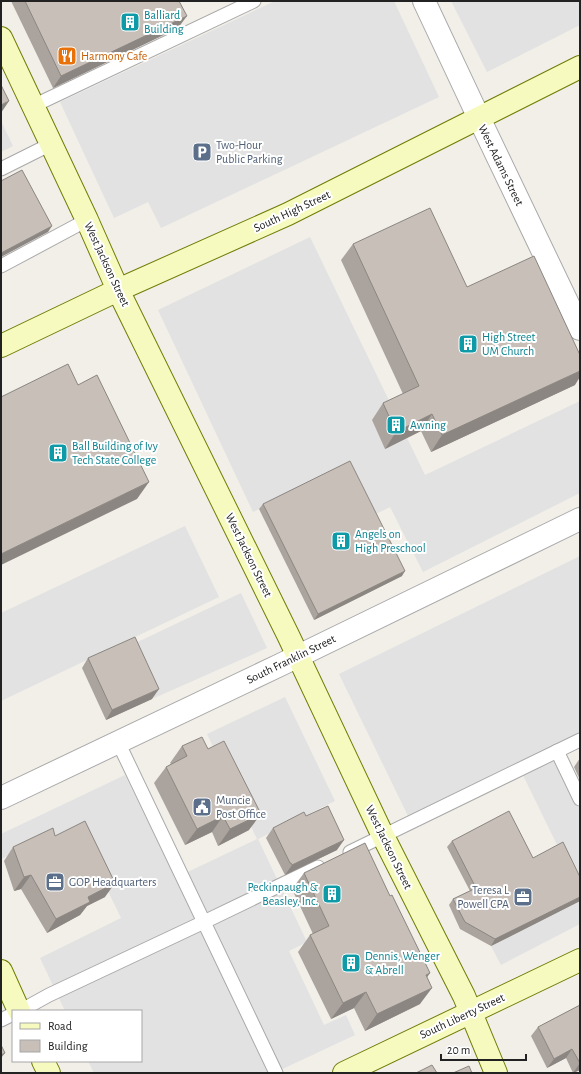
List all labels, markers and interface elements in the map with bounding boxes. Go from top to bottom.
place label: Balliard Building [144,9,184,35]
building icon: Balliard Building [119,11,141,33]
restaurant icon: Harmony Cafe [56,45,78,67]
place label: Harmony Cafe [81,50,147,63]
street label: West Adams Street [476,123,526,208]
place label: Two-Hour Public Parking [216,139,283,165]
parking icon: Two-Hour Public Parking [191,141,213,163]
street label: South High Street [252,188,332,234]
street label: West Jackson Street [82,220,132,308]
place label: High Street UM Church [482,331,536,357]
building icon: High Street UM Church [457,333,479,355]
building icon: Awning [385,414,407,436]
place label: Awning [410,419,446,431]
place label: Ball Building of Ivy Tech State College [72,440,158,466]
building icon: Ball Building of Ivy Tech State College [47,442,69,464]
street label: West Jackson Street [224,511,275,599]
place label: Angels on High Preschool [355,528,426,554]
building icon: Angels on High Preschool [330,530,352,552]
street label: South Franklin Street [245,632,338,686]
place label: Muncie Post Office [216,794,266,820]
public building icon: Muncie Post Office [191,796,213,818]
street label: West Jackson Street [364,803,415,891]
office icon: GOP Headquarters [44,871,66,893]
place label: GOP Headquarters [69,876,156,888]
place label: Peckinpaugh & Beasley, Inc. [247,881,319,908]
building icon: Peckinpaugh & Beasley, Inc. [321,883,343,905]
place label: Teresa L Powell CPA [457,884,509,910]
office icon: Teresa L Powell CPA [512,886,534,908]
place label: Dennis, Wenger & Abrell [365,950,440,976]
building icon: Dennis, Wenger & Abrell [340,952,362,974]
street label: South Liberty Street [418,991,507,1042]
legend [12,1010,142,1062]
text: Road [48,1020,72,1032]
scale bar [441,1036,526,1062]
text: Building [48,1040,88,1052]
text: 20 m [447,1044,470,1056]

